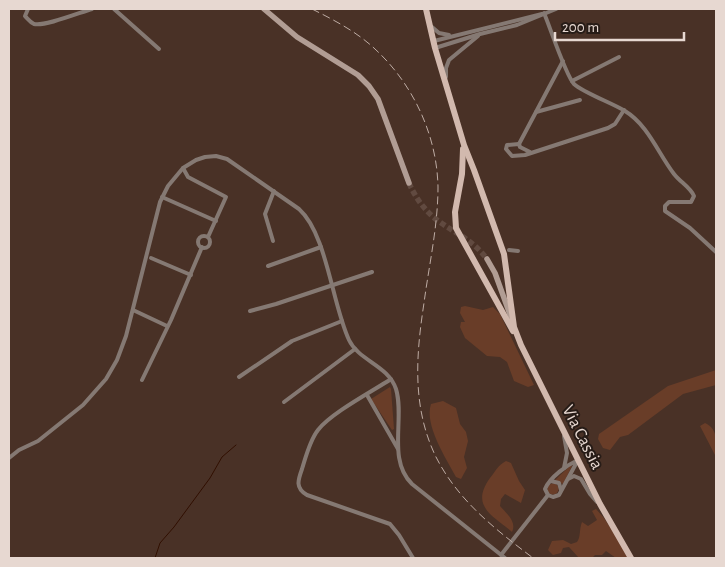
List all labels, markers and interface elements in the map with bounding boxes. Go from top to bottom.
scale bar [555,10,684,42]
text: 200 m [562,20,599,35]
street label: Via Cassia [558,402,606,472]

